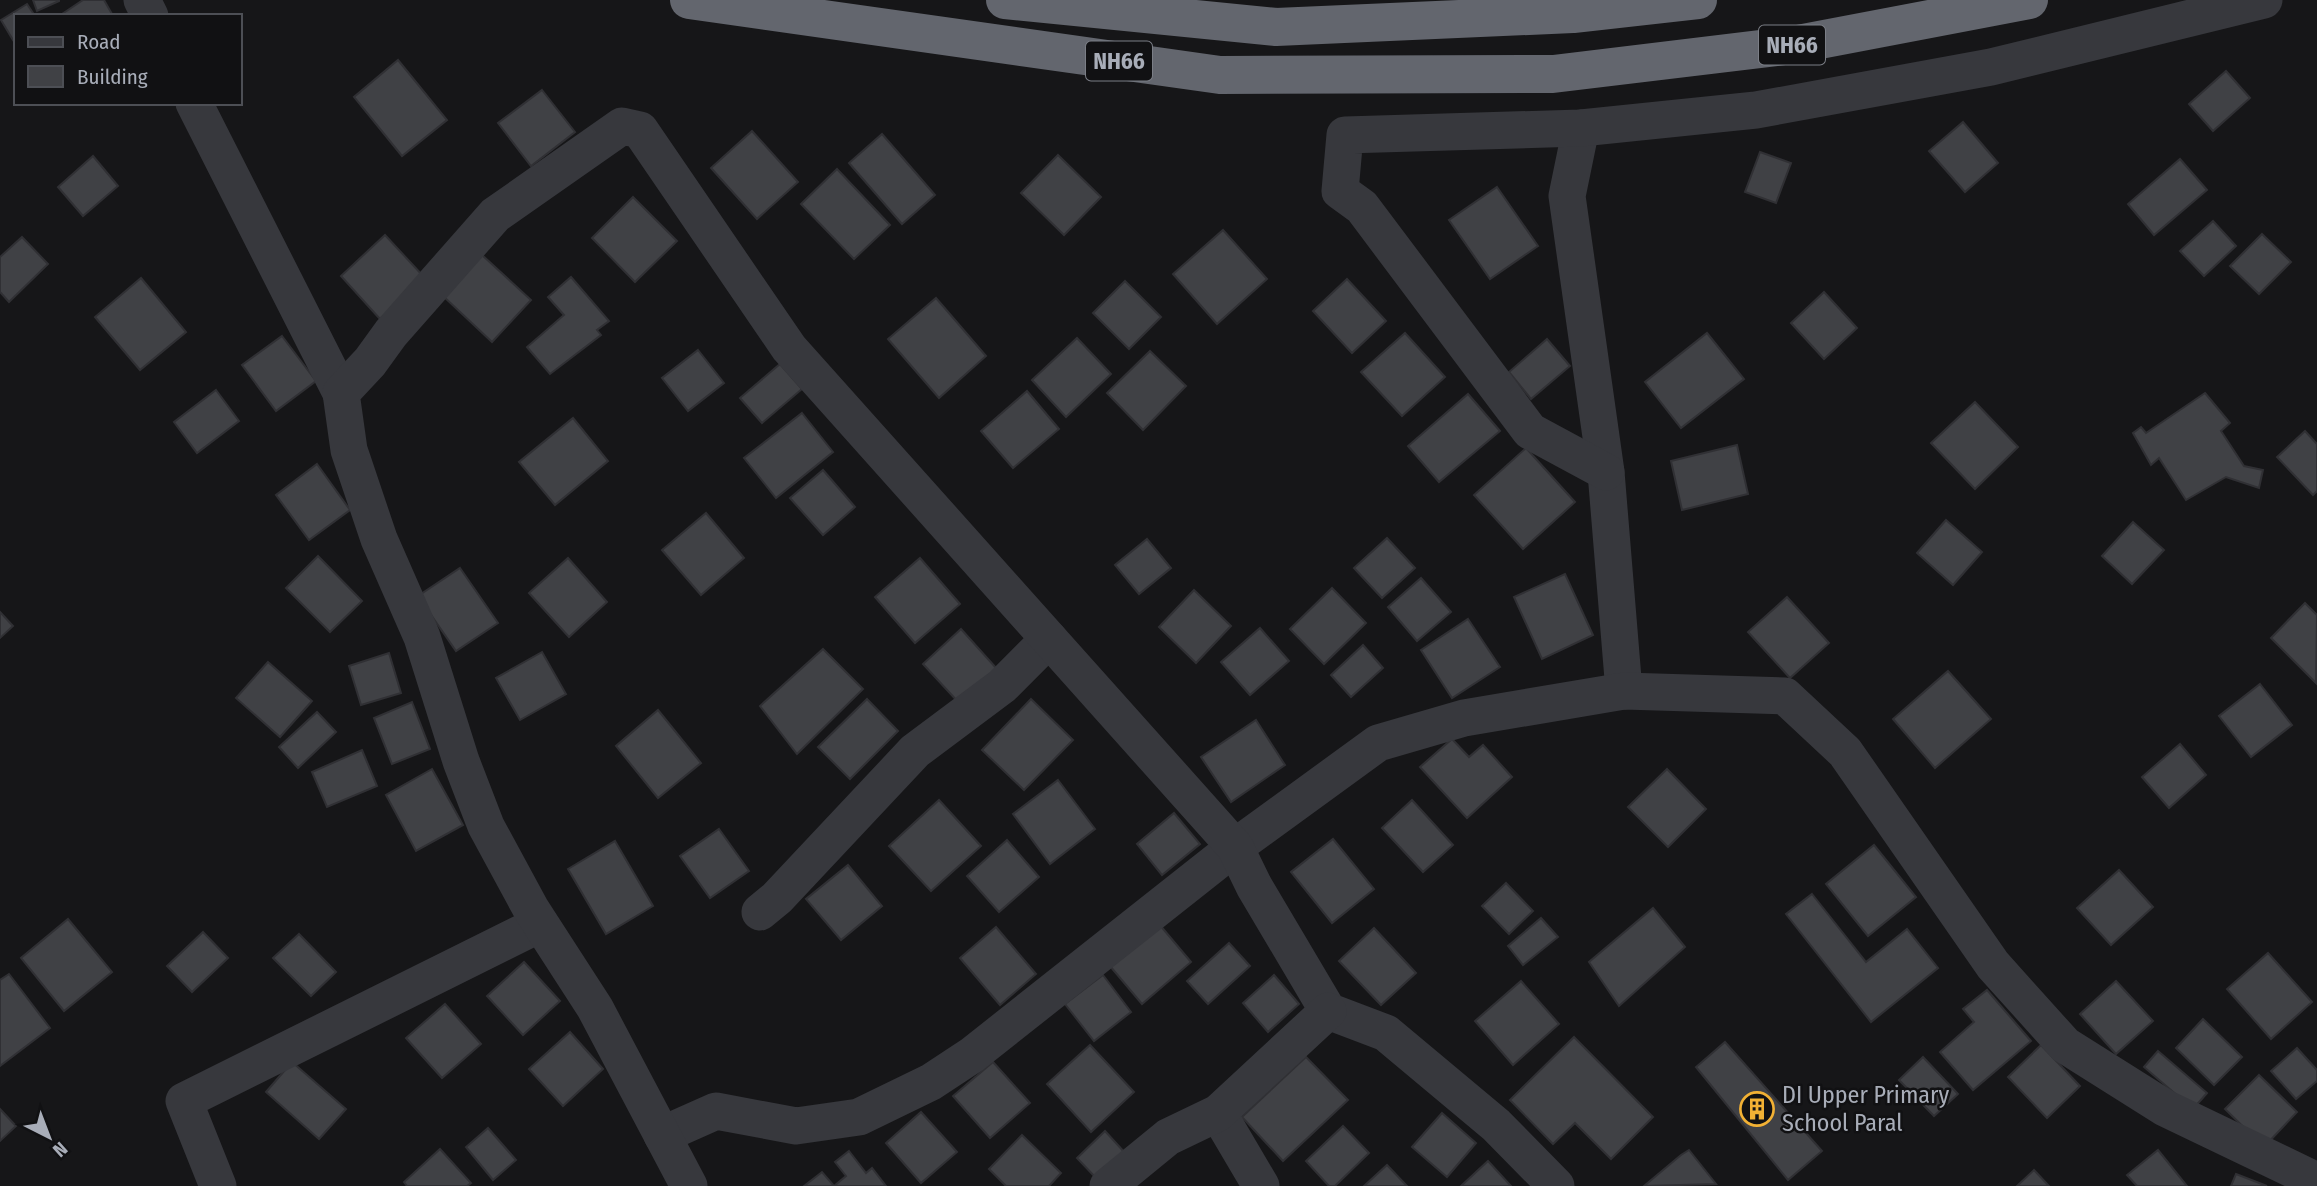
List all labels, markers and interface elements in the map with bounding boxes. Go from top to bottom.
legend [14,14,242,105]
road number: NH66 [1759,26,1825,64]
text: Road [77,29,121,55]
road number: NH66 [1086,41,1152,80]
text: Building [77,64,148,90]
place label: DI Upper Primary School Paral [1782,1081,1949,1137]
building icon: DI Upper Primary School Paral [1738,1090,1776,1128]
north arrow [14,1102,84,1172]
text: N [48,1137,72,1162]

